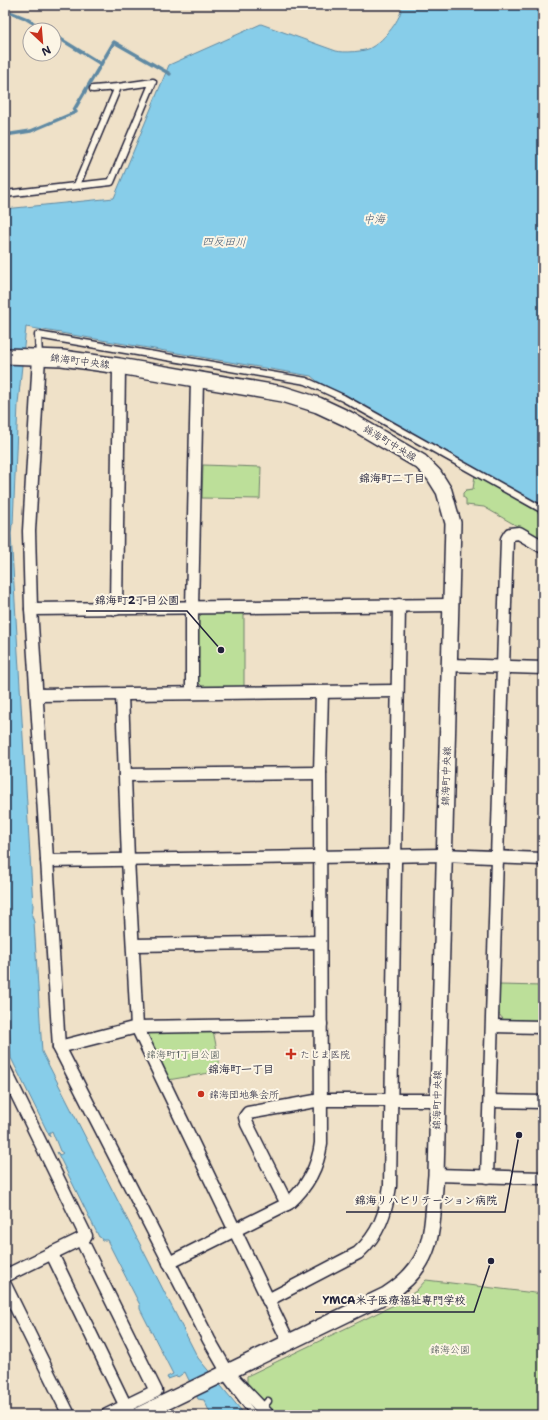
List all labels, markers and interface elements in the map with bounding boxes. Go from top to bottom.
north arrow [22,22,62,62]
text: N [39,42,53,59]
water label: 中海 [363,212,386,227]
water label: 四反田川 [202,234,246,250]
street label: 錦海町中央線 [49,351,111,371]
street label: 錦海町中央線 [361,422,419,464]
district label: 錦海町二丁目 [359,471,425,486]
callout: 錦海町2丁目公園 [86,588,187,611]
text: 錦海町2丁目公園 [95,593,179,608]
street label: 錦海町中央線 [438,746,454,806]
park label: 錦海町1丁目公園 [146,1048,220,1061]
marker: たじま医院 [285,1048,297,1060]
place label: たじま医院 [300,1048,350,1061]
district label: 錦海町一丁目 [208,1062,274,1077]
street label: 錦海町中央線 [430,1070,444,1130]
place label: 錦海団地集会所 [209,1088,279,1101]
marker: 錦海団地集会所 [196,1089,206,1099]
callout: 錦海リハビリテーション病院 [346,1189,505,1212]
text: 錦海リハビリテーション病院 [355,1193,497,1208]
callout: YMCA米子医療福祉専門学校 [315,1289,474,1312]
text: YMCA米子医療福祉専門学校 [322,1293,466,1308]
park label: 錦海公園 [430,1343,470,1356]

